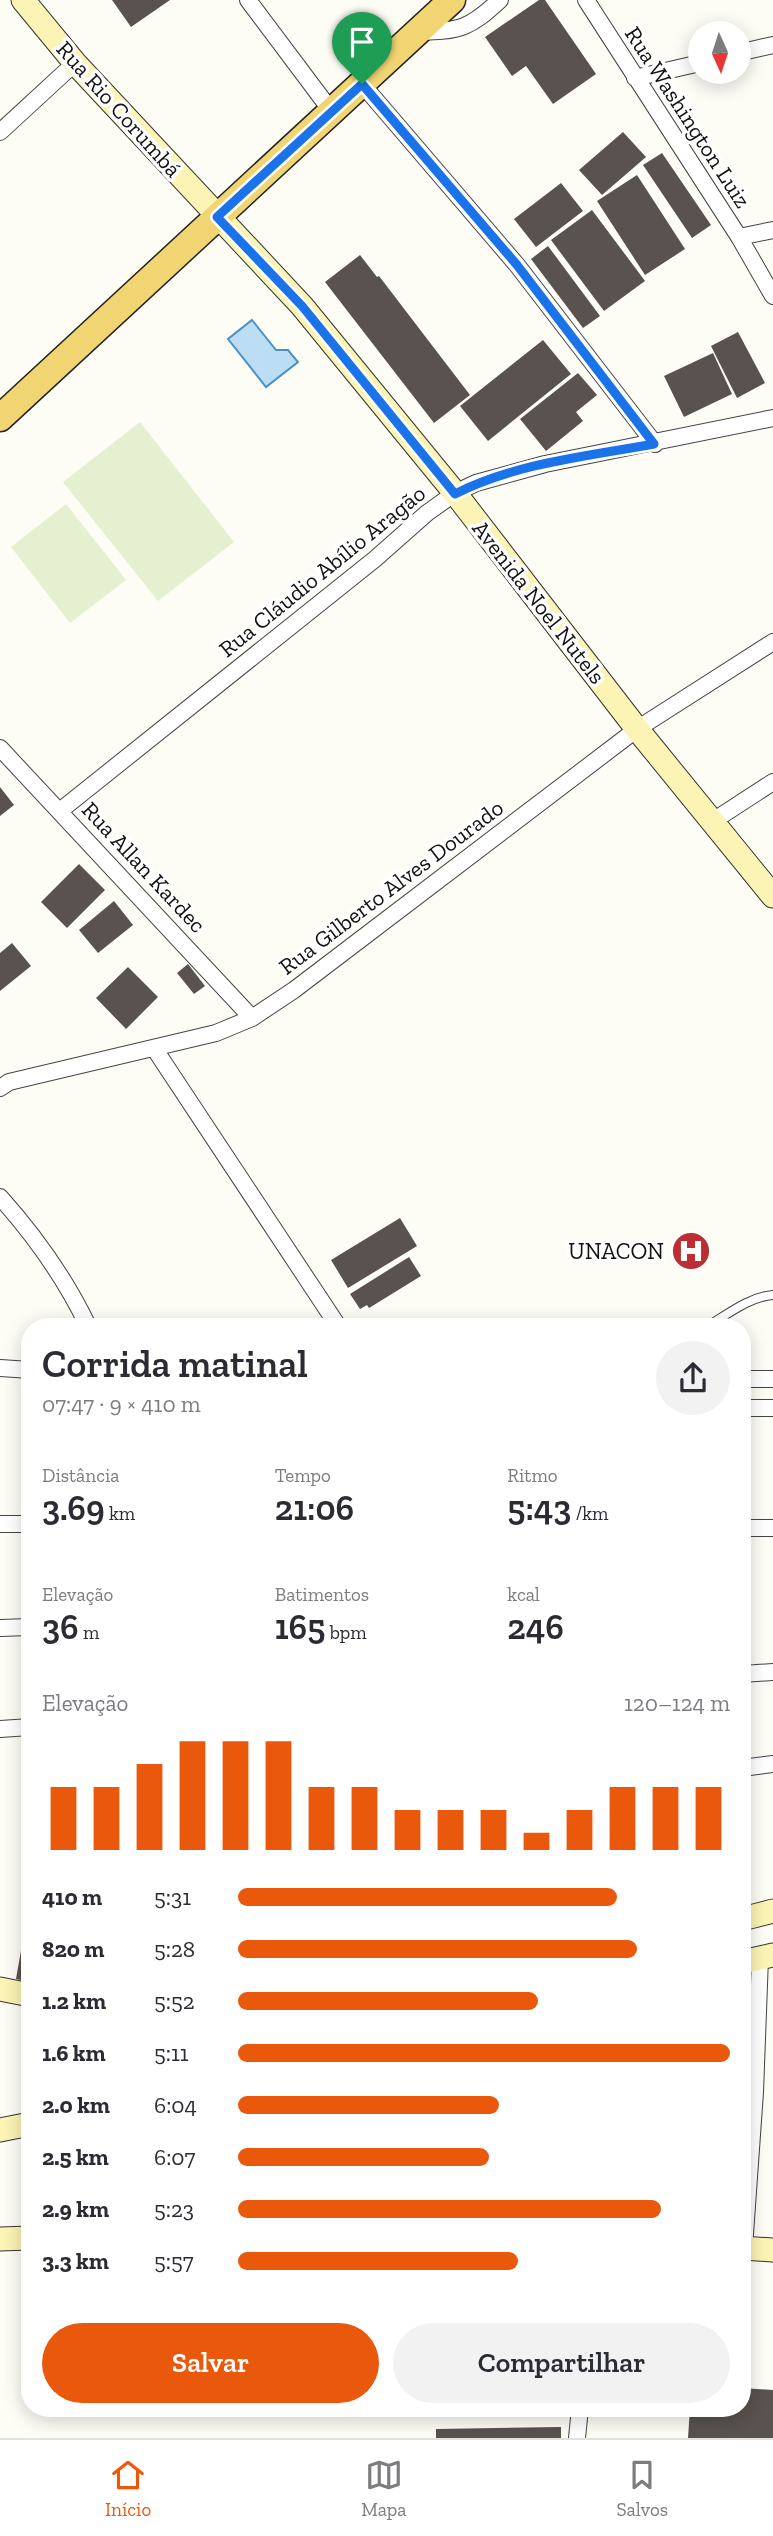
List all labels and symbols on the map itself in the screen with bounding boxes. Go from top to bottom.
pin [332,12.0,392,84]
street label: Rua Washington Luiz [619,21,757,213]
north arrow [688,21,751,84]
street label: Rua Rio Corumbá [51,35,187,183]
street label: Rua Cláudio Abílio Aragão [213,479,431,663]
street label: Avenida Noel Nutels [466,515,612,689]
street label: Rua Gilberto Alves Dourado [273,793,509,981]
street label: Rua Allan Kardec [76,796,212,938]
hospital icon: UNACON [670,1230,712,1272]
place label: UNACON [568,1237,664,1265]

